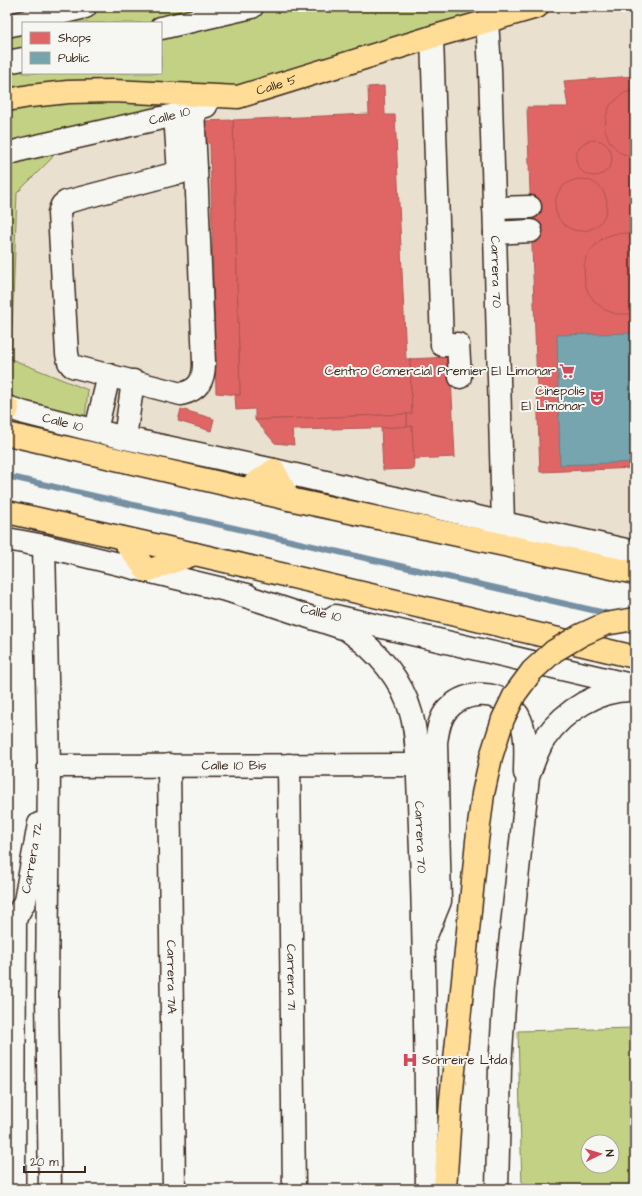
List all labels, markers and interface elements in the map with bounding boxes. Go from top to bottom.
legend [22,22,162,74]
text: Shops [58,30,91,47]
text: Public [58,50,90,67]
street label: Calle 5 [254,70,299,100]
street label: Calle 10 [147,102,192,130]
street label: Carrera 70 [486,235,506,308]
place label: Centro Comercial Premier El Limonar [325,362,555,380]
supermarket icon: Centro Comercial Premier El Limonar [558,362,576,380]
place label: Cinepolis El Limonar [521,382,585,415]
theatre icon: Cinepolis El Limonar [588,389,606,407]
street label: Calle 10 [40,409,85,436]
street label: Calle 10 [299,600,343,626]
street label: Calle 10 Bis [201,756,267,775]
street label: Carrera 70 [410,801,431,874]
street label: Carrera 72 [17,821,47,895]
street label: Carrera 71A [162,940,181,1015]
street label: Carrera 71 [282,944,301,1010]
hospital icon: Sonreire Ltda [401,1051,419,1069]
place label: Sonreire Ltda [422,1051,508,1069]
north arrow [580,1134,620,1174]
scale bar [24,1148,85,1174]
text: N [602,1149,617,1157]
text: 20 m [30,1154,59,1171]

